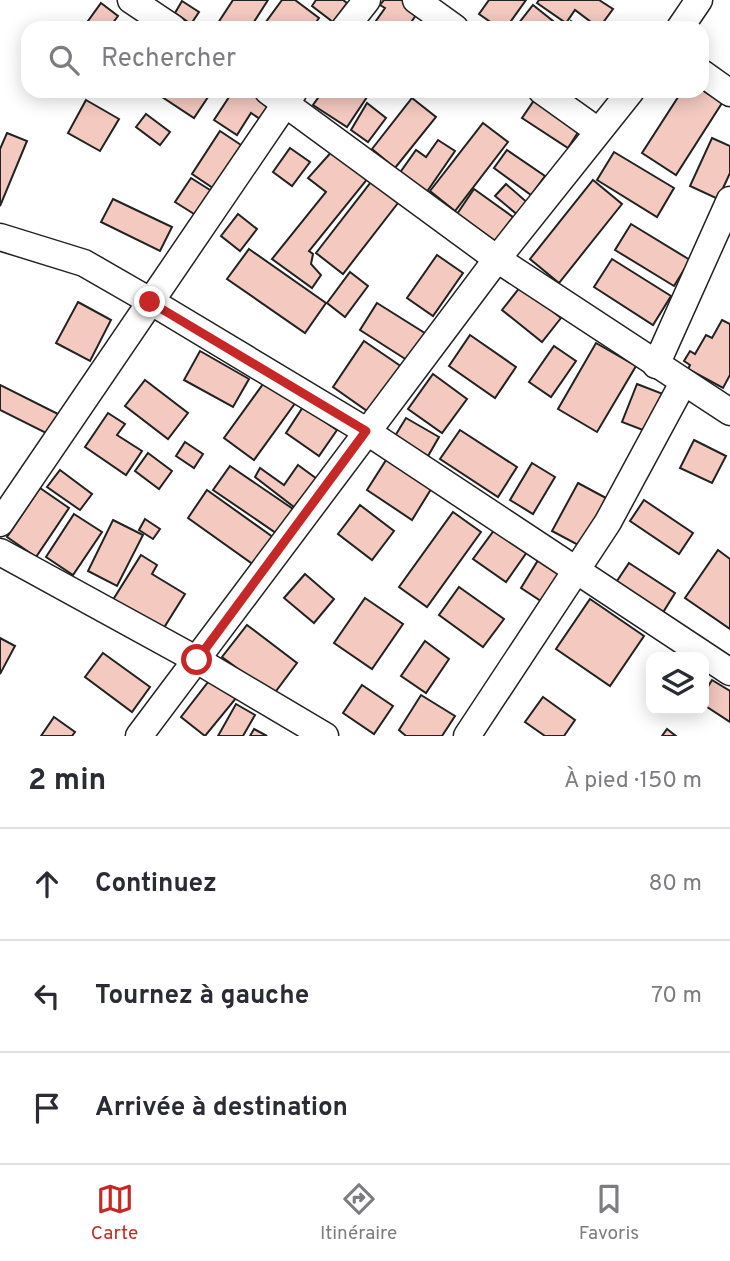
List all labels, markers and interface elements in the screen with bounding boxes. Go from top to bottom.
search box [21,21,709,98]
icon: search [45,41,83,79]
text: Rechercher [101,43,236,76]
route end [134,286,165,317]
route start [181,644,212,675]
map controls [646,652,709,715]
button: layers [646,652,709,715]
text: 2 min [28,763,106,800]
text: À pied · 150 m [564,767,702,796]
icon: ahead [28,865,66,903]
text: Continuez [95,868,217,901]
text: 80 m [649,870,702,899]
icon: left [28,977,66,1015]
text: Tournez à gauche [95,980,309,1013]
text: 70 m [651,982,702,1011]
icon: arrive [28,1089,66,1127]
text: Arrivée à destination [95,1092,348,1125]
tab: Carte [91,1180,138,1246]
tab: Itinéraire [320,1180,397,1246]
tab: Favoris [579,1180,639,1246]

